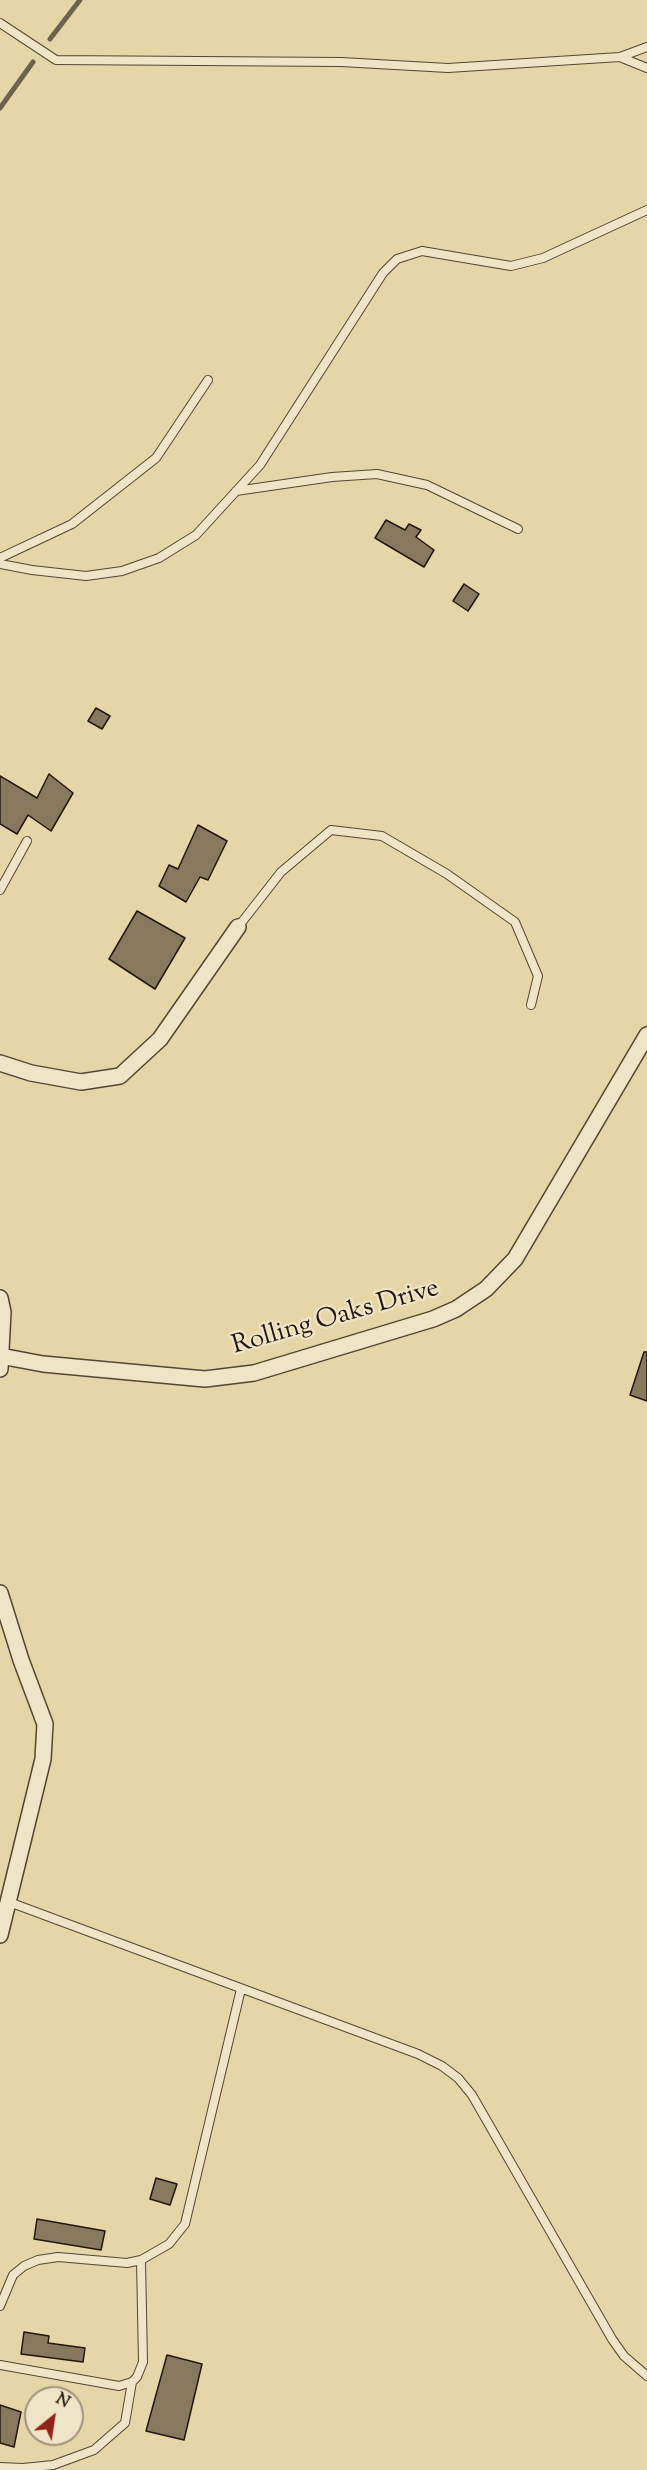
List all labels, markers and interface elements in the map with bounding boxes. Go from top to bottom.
street label: Rolling Oaks Drive [229,1275,443,1363]
north arrow [24,2386,84,2446]
text: N [51,2389,74,2415]

